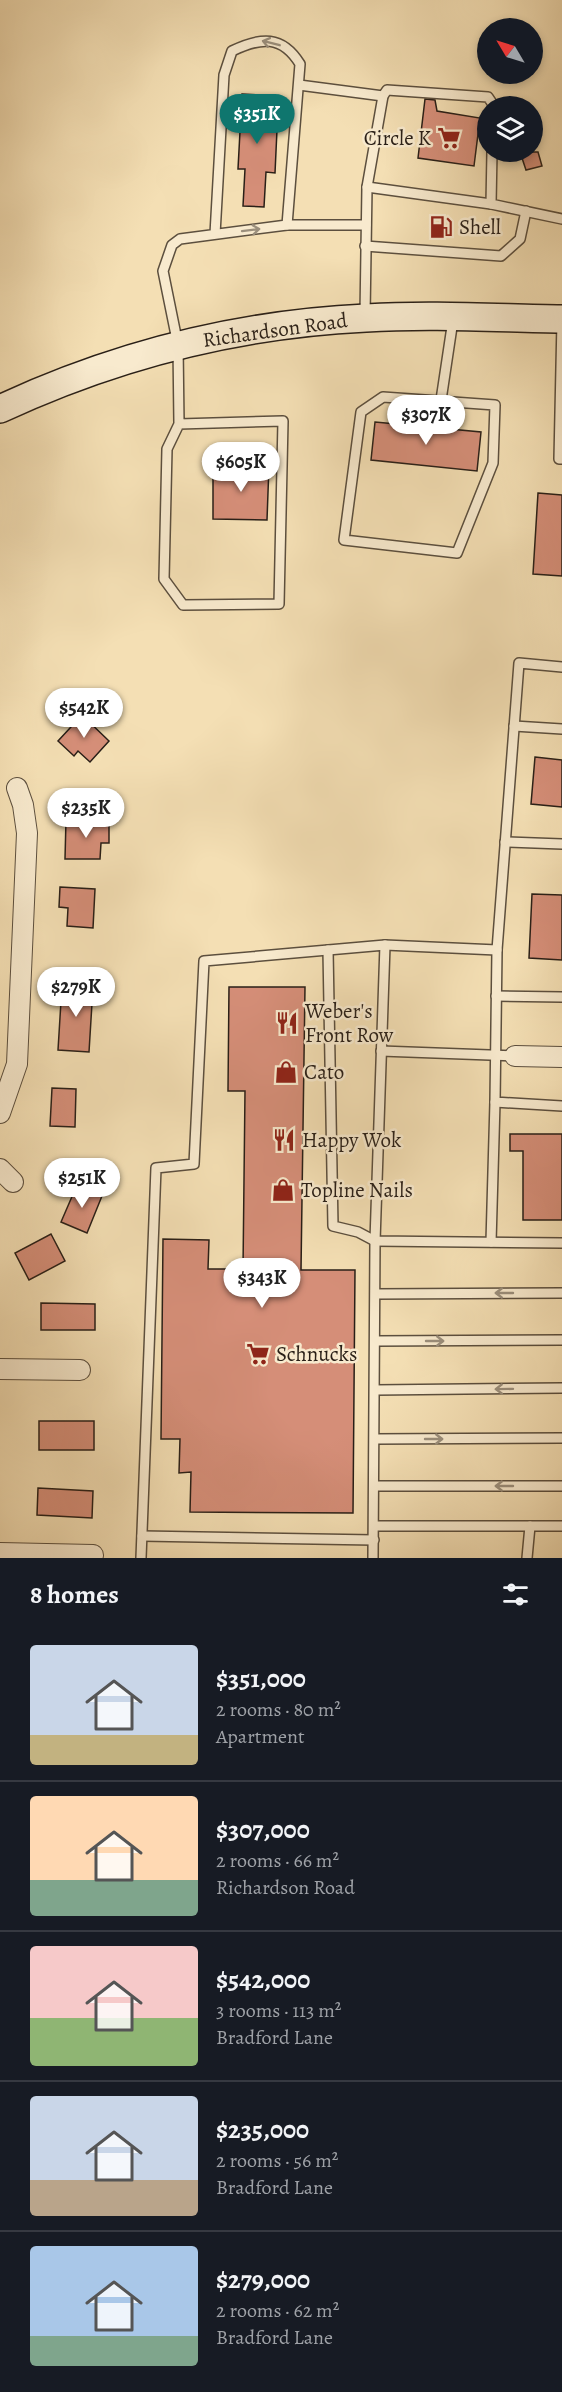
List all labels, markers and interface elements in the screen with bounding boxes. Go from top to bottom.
north arrow [477,18,543,84]
map controls [477,18,543,162]
one-way arrow [262,37,281,49]
pin: $351K [215,94,299,145]
button: layers [477,96,543,162]
text: $351K [234,100,280,127]
place label: Circle K [364,124,431,152]
supermarket icon: Circle K [436,125,462,151]
place label: Shell [459,213,501,241]
fuel station icon: Shell [428,214,454,240]
one-way arrow [240,224,260,235]
street label: Richardson Road [201,306,350,354]
pin: $307K [384,395,468,446]
text: $307K [401,401,451,428]
pin: $605K [199,442,283,493]
text: $605K [216,448,266,475]
pin: $542K [42,688,126,739]
text: $542K [59,694,109,721]
pin: $235K [44,788,128,839]
text: $235K [61,794,111,821]
pin: $279K [34,967,118,1018]
text: $279K [51,973,101,1000]
place label: Weber's Front Row [304,997,394,1049]
restaurant icon: Weber's Front Row [274,1010,300,1036]
place label: Cato [304,1058,344,1086]
shop icon: Cato [273,1059,299,1085]
place label: Happy Wok [302,1126,402,1154]
restaurant icon: Happy Wok [271,1127,297,1153]
pin: $251K [40,1158,124,1209]
text: $251K [58,1164,106,1191]
place label: Topline Nails [301,1176,413,1204]
shop icon: Topline Nails [270,1177,296,1203]
pin: $343K [220,1258,304,1309]
text: $343K [237,1264,287,1291]
one-way arrow [494,1287,514,1299]
one-way arrow [424,1335,444,1347]
place label: Schnucks [276,1340,357,1368]
supermarket icon: Schnucks [245,1341,271,1367]
one-way arrow [494,1383,514,1395]
one-way arrow [423,1433,443,1445]
one-way arrow [494,1480,514,1492]
text: 8 homes [30,1577,119,1612]
icon: filters [499,1578,532,1611]
text: $351,000 [216,1661,306,1696]
icon: home [78,1669,150,1741]
text: 2 rooms · 80 m² [216,1696,341,1723]
text: Apartment [216,1723,305,1750]
text: $307,000 [216,1812,310,1847]
icon: home [78,1820,150,1892]
text: 2 rooms · 66 m² [216,1847,339,1874]
text: Richardson Road [216,1874,355,1901]
text: $542,000 [216,1962,310,1997]
icon: home [78,1970,150,2042]
text: 3 rooms · 113 m² [216,1997,341,2024]
text: Bradford Lane [216,2024,333,2051]
text: $235,000 [216,2112,309,2147]
icon: home [78,2120,150,2192]
text: 2 rooms · 56 m² [216,2147,338,2174]
text: Bradford Lane [216,2174,333,2201]
text: $279,000 [216,2262,310,2297]
icon: home [78,2270,150,2342]
text: 2 rooms · 62 m² [216,2297,339,2324]
text: Bradford Lane [216,2324,333,2351]

